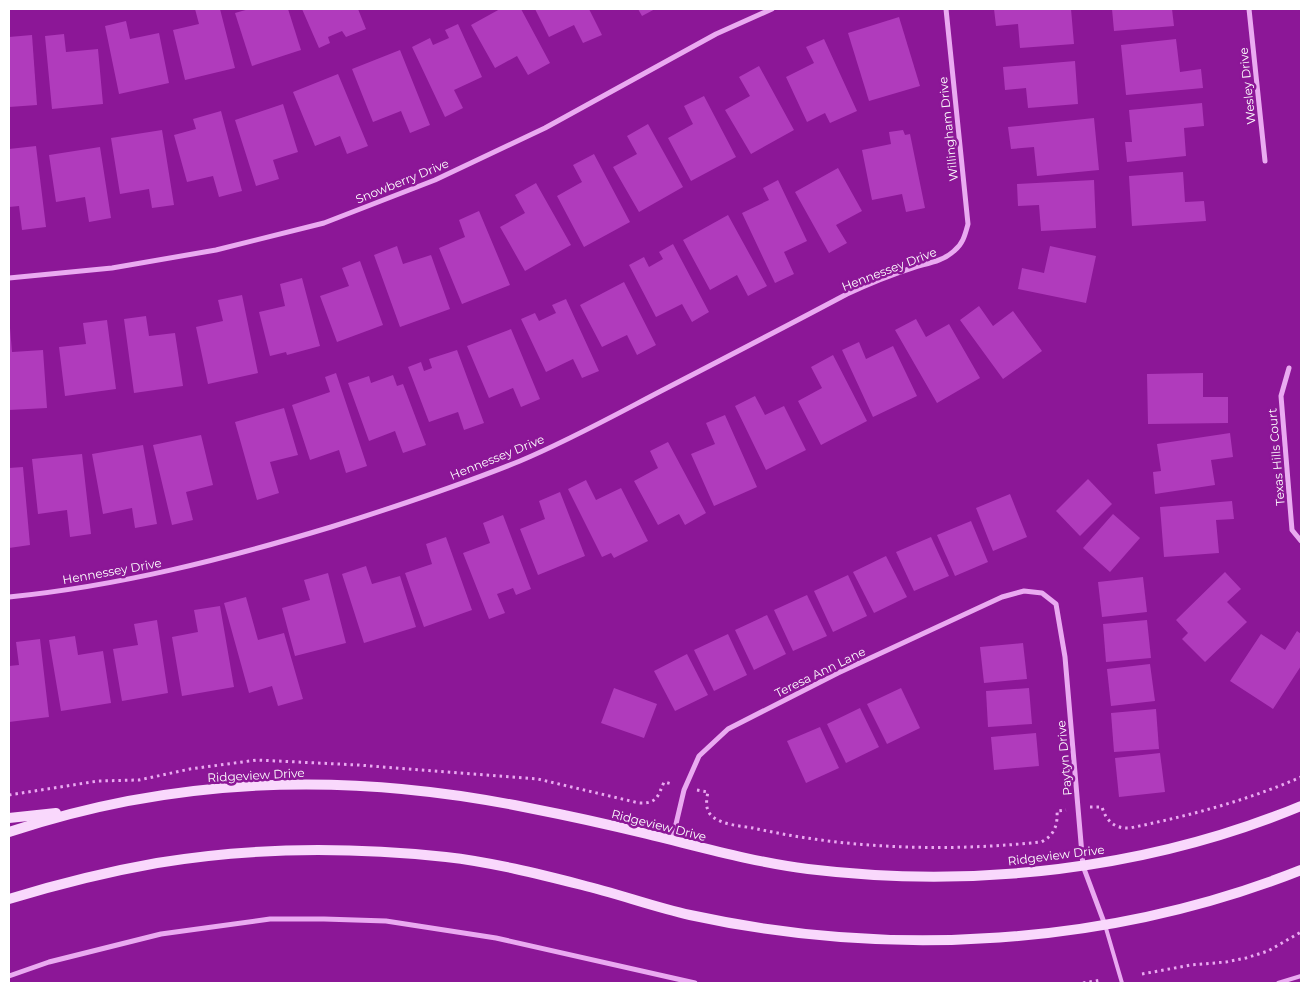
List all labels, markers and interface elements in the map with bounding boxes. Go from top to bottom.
street label: Wesley Drive [1236,47,1258,125]
street label: Willingham Drive [935,76,961,182]
street label: Snowberry Drive [353,155,451,207]
street label: Hennessey Drive [839,244,939,294]
street label: Texas Hills Court [1264,408,1288,506]
street label: Hennessey Drive [448,431,546,483]
street label: Hennessey Drive [61,555,163,587]
street label: Teresa Ann Lane [772,644,868,700]
street label: Paytyn Drive [1053,720,1075,796]
street label: Ridgeview Drive [207,765,305,785]
street label: Ridgeview Drive [610,806,708,844]
street label: Ridgeview Drive [1007,842,1105,868]

